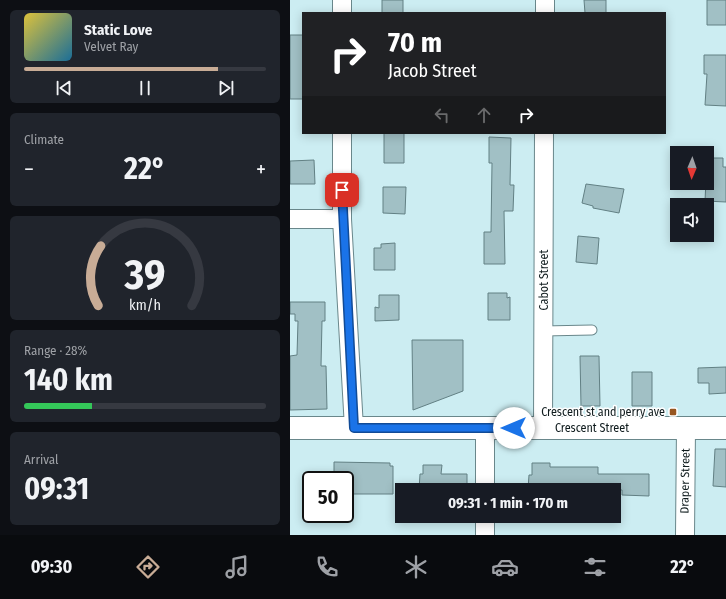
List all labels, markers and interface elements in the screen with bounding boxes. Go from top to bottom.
text: Static Love [84,21,152,39]
text: 70 m [388,26,442,59]
icon: right [322,28,374,80]
text: Velvet Ray [84,39,138,54]
text: Jacob Street [388,60,477,82]
icon: previous [53,77,75,99]
icon: pause [134,77,156,99]
icon: next [215,77,237,99]
icon: left [431,104,453,126]
icon: ahead [473,104,495,126]
icon: right [515,104,537,126]
text: Climate [24,132,64,147]
north arrow [670,146,714,190]
map controls [670,146,714,242]
text: 22° [124,151,166,187]
text: − [24,156,34,183]
text: + [256,156,266,183]
pin [325,173,359,207]
icon: arrive [331,179,353,201]
button: sound [670,198,714,242]
text: 39 [124,249,165,299]
street label: Cabot Street [537,250,551,310]
text: km/h [129,296,161,313]
text: Range · 28% [24,343,87,358]
text: 140 km [24,362,113,398]
place label: Crescent st and perry ave [541,405,665,419]
position arrow [493,407,535,449]
marker: Crescent st and perry ave [668,407,678,417]
street label: Crescent Street [555,421,629,435]
street label: Draper Street [677,448,693,514]
text: Arrival [24,452,58,467]
text: 09:31 [24,471,89,507]
speed limit sign: 50 [302,471,354,523]
text: 09:31 · 1 min · 170 m [448,494,568,512]
icon: directions [134,553,162,581]
icon: music [223,553,251,581]
icon: phone [313,553,341,581]
icon: climate [402,553,430,581]
icon: car [491,553,519,581]
icon: filters [581,553,609,581]
text: 09:30 [31,556,72,578]
text: 22° [670,556,695,578]

